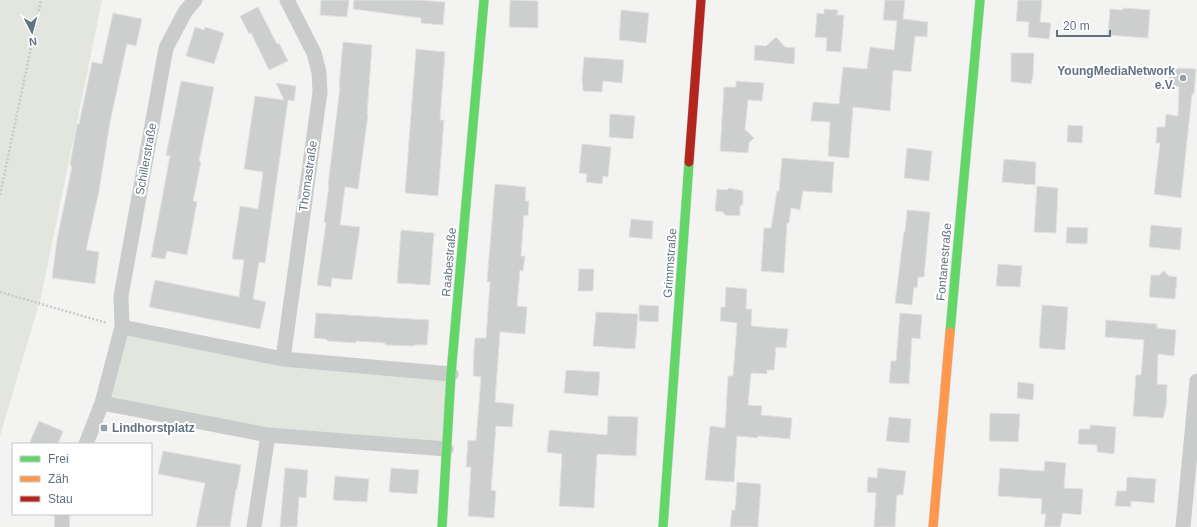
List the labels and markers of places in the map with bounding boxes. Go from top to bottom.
place label: YoungMediaNetwork e.V. [1057,64,1175,92]
marker: YoungMediaNetwork e.V. [1178,73,1188,83]
place label: Lindhorstplatz [112,421,195,435]
marker: Lindhorstplatz [99,423,109,433]

